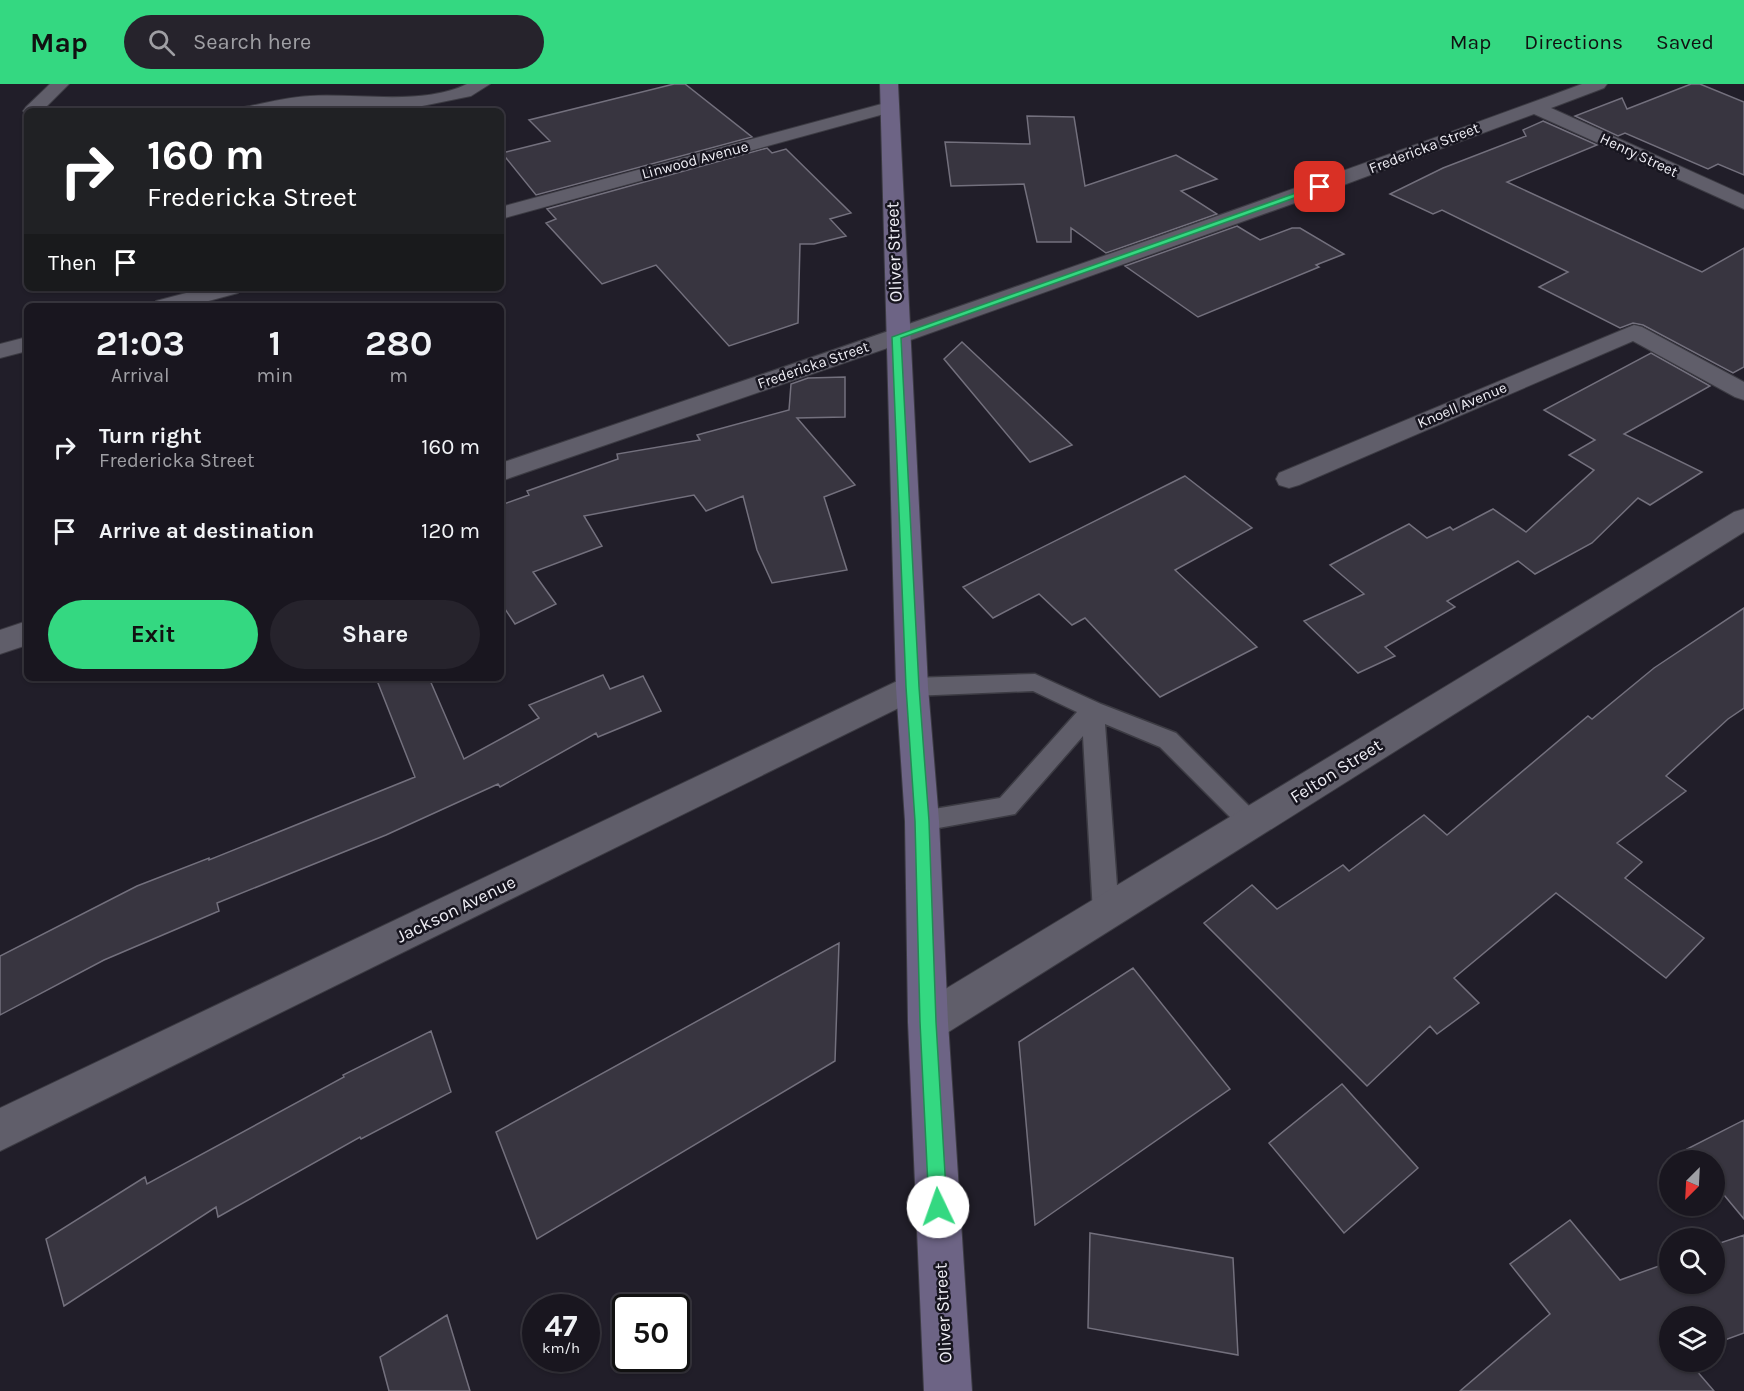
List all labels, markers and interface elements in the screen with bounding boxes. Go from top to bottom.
search box [124,15,544,69]
text: Map [30,26,88,59]
icon: search [145,26,178,59]
text: Search here [193,29,311,55]
text: Map [1450,30,1491,54]
text: Directions [1524,30,1623,54]
text: Saved [1656,30,1714,54]
street label: Fredericka Street [1366,119,1482,177]
street label: Henry Street [1597,129,1681,181]
text: 160 m [147,130,265,180]
icon: right [48,132,126,210]
street label: Linwood Avenue [640,137,750,183]
pin [1294,161,1345,212]
icon: arrive [1303,170,1336,203]
text: Fredericka Street [147,181,357,213]
street label: Oliver Street [881,201,907,303]
icon: arrive [109,246,142,279]
text: Then [48,250,97,276]
text: 21:03 [95,322,185,364]
text: 1 [268,322,281,364]
text: 280 [365,322,433,364]
street label: Fredericka Street [755,337,871,392]
text: Arrival [111,364,170,387]
text: min [256,364,293,387]
text: m [389,364,408,387]
street label: Knoell Avenue [1415,378,1509,432]
text: Turn right [99,423,202,449]
icon: right [48,431,81,464]
text: 160 m [421,434,480,460]
text: Fredericka Street [99,449,255,472]
icon: arrive [48,515,81,548]
text: Arrive at destination [99,518,314,544]
text: 120 m [421,518,480,544]
button: Exit [48,600,258,669]
button: Share [270,600,480,669]
street label: Felton Street [1286,734,1386,808]
street label: Jackson Avenue [393,871,519,947]
north arrow [1659,1150,1725,1216]
map controls [1659,1150,1725,1372]
position arrow [906,1175,970,1239]
button: search [1659,1228,1725,1294]
street label: Oliver Street [929,1262,957,1364]
speed limit sign: 50 [612,1294,690,1372]
button: layers [1659,1306,1725,1372]
text: 47 [545,1308,577,1344]
text: km/h [542,1339,580,1357]

